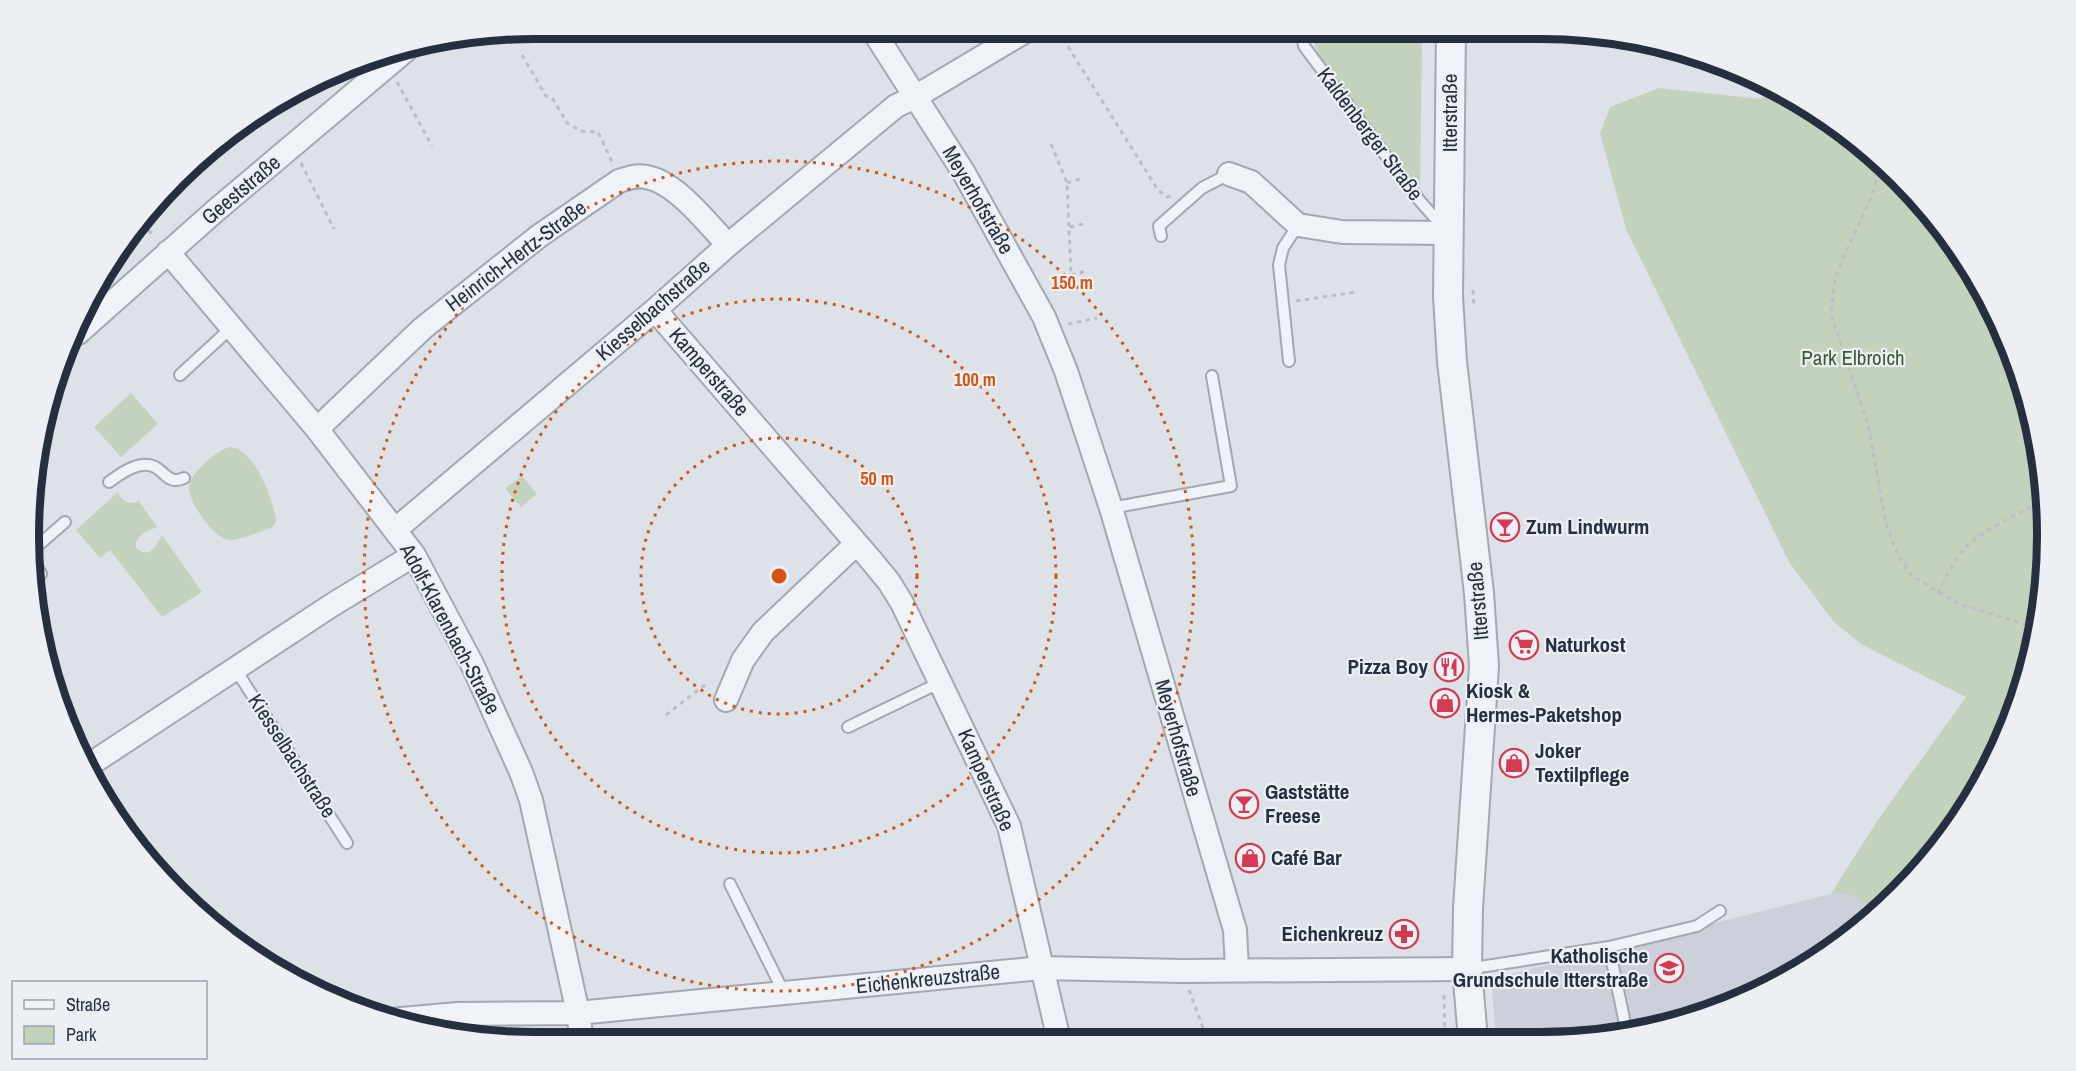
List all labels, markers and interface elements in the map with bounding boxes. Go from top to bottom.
street label: Kaldenberger Straße [1311,61,1430,206]
street label: Itterstraße [1435,74,1464,152]
street label: Meyerhofstraße [936,140,1021,259]
street label: Geeststraße [195,148,286,231]
street label: Heinrich-Hertz-Straße [439,193,592,318]
street label: Kiesselbachstraße [589,252,716,367]
text: 150 m [1051,270,1093,295]
street label: Kamperstraße [663,321,756,422]
park label: Park Elbroich [1801,343,1905,372]
text: 100 m [954,367,996,392]
text: 50 m [860,466,894,491]
bar icon: Zum Lindwurm [1489,511,1521,543]
place label: Zum Lindwurm [1526,512,1649,541]
street label: Adolf-Klarenbach-Straße [393,537,508,719]
street label: Itterstraße [1460,561,1495,641]
centre of rings [769,566,789,586]
supermarket icon: Naturkost [1508,629,1540,661]
place label: Naturkost [1545,630,1626,659]
restaurant icon: Pizza Boy [1433,651,1465,683]
place label: Pizza Boy [1348,652,1428,681]
street label: Meyerhofstraße [1148,676,1209,800]
place label: Kiosk & Hermes-Paketshop [1466,676,1622,729]
shop icon: Kiosk & Hermes-Paketshop [1429,687,1461,719]
street label: Kiesselbachstraße [241,688,343,823]
street label: Kamperstraße [951,724,1022,836]
place label: Joker Textilpflege [1535,736,1629,789]
shop icon: Joker Textilpflege [1498,747,1530,779]
place label: Gaststätte Freese [1265,777,1349,830]
bar icon: Gaststätte Freese [1228,788,1260,820]
shop icon: Café Bar [1234,842,1266,874]
place label: Café Bar [1271,843,1342,872]
pharmacy icon: Eichenkreuz [1388,918,1420,950]
place label: Eichenkreuz [1282,919,1383,948]
place label: Katholische Grundschule Itterstraße [1453,941,1648,994]
school or university icon: Katholische Grundschule Itterstraße [1653,952,1685,984]
street label: Eichenkreuzstraße [855,957,1001,1000]
legend [12,981,207,1059]
text: Straße [66,992,110,1017]
text: Park [66,1022,97,1047]

